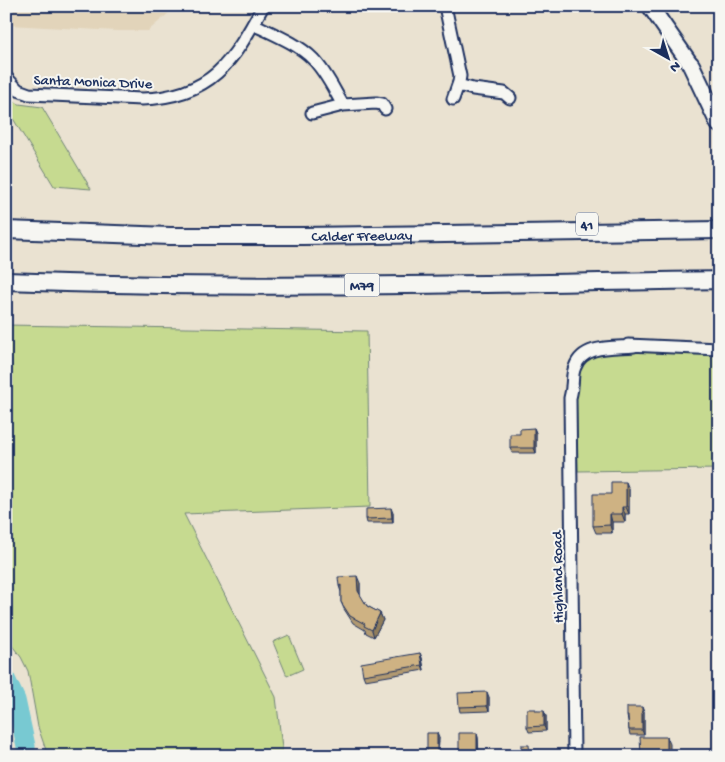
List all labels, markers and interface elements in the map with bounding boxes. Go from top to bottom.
north arrow [642,32,692,82]
text: N [666,57,684,76]
street label: Santa Monica Drive [33,72,153,94]
road number: 41 [576,212,598,235]
street label: Calder Freeway [311,227,413,247]
road number: M79 [344,274,380,296]
street label: Highland Road [549,529,569,623]

